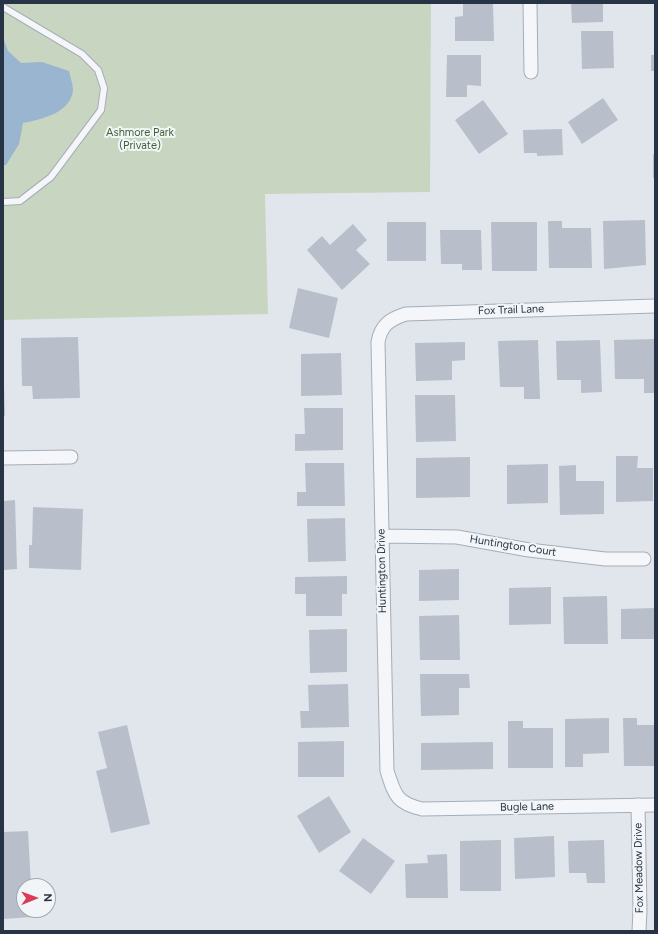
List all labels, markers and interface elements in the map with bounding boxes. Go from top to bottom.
park label: Ashmore Park (Private) [106,126,174,152]
street label: Fox Trail Lane [478,302,544,318]
street label: Huntington Drive [375,529,389,613]
street label: Huntington Court [469,533,557,559]
street label: Bugle Lane [500,800,554,814]
street label: Fox Meadow Drive [632,823,646,913]
north arrow [16,878,56,918]
text: N [41,893,54,902]

